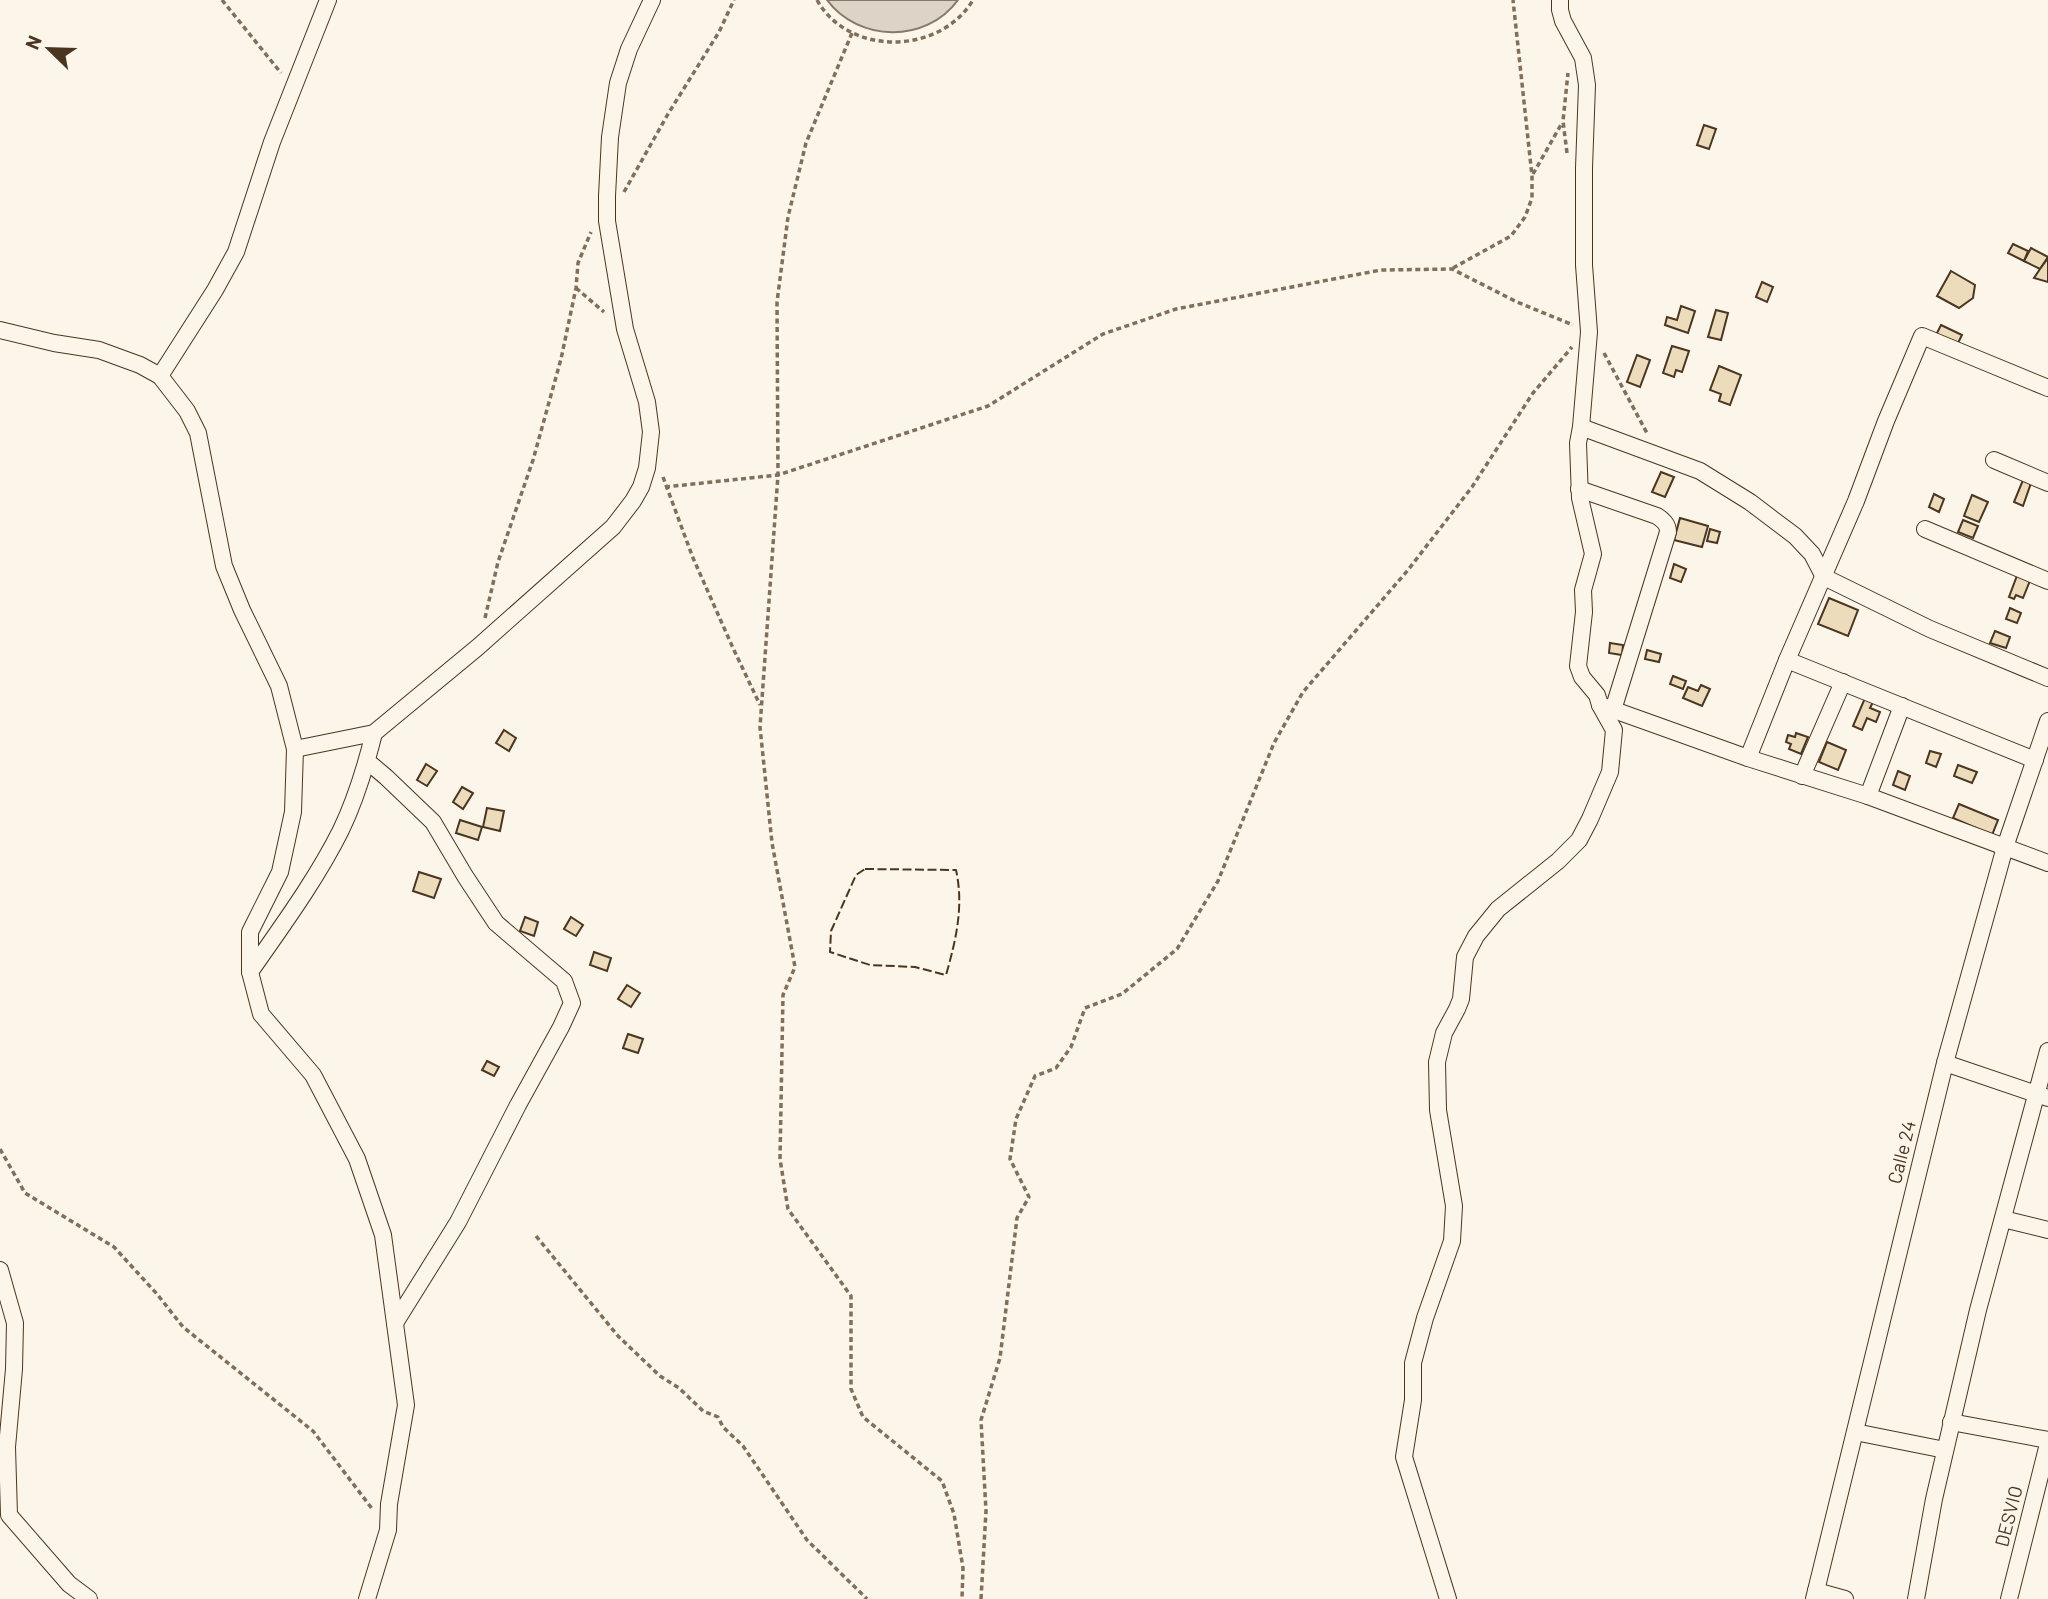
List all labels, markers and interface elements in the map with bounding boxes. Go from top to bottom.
north arrow [14,14,84,84]
text: N [20,32,46,52]
street label: Calle 24 [1882,1118,1920,1186]
street label: DESVIO [1989,1483,2027,1549]

